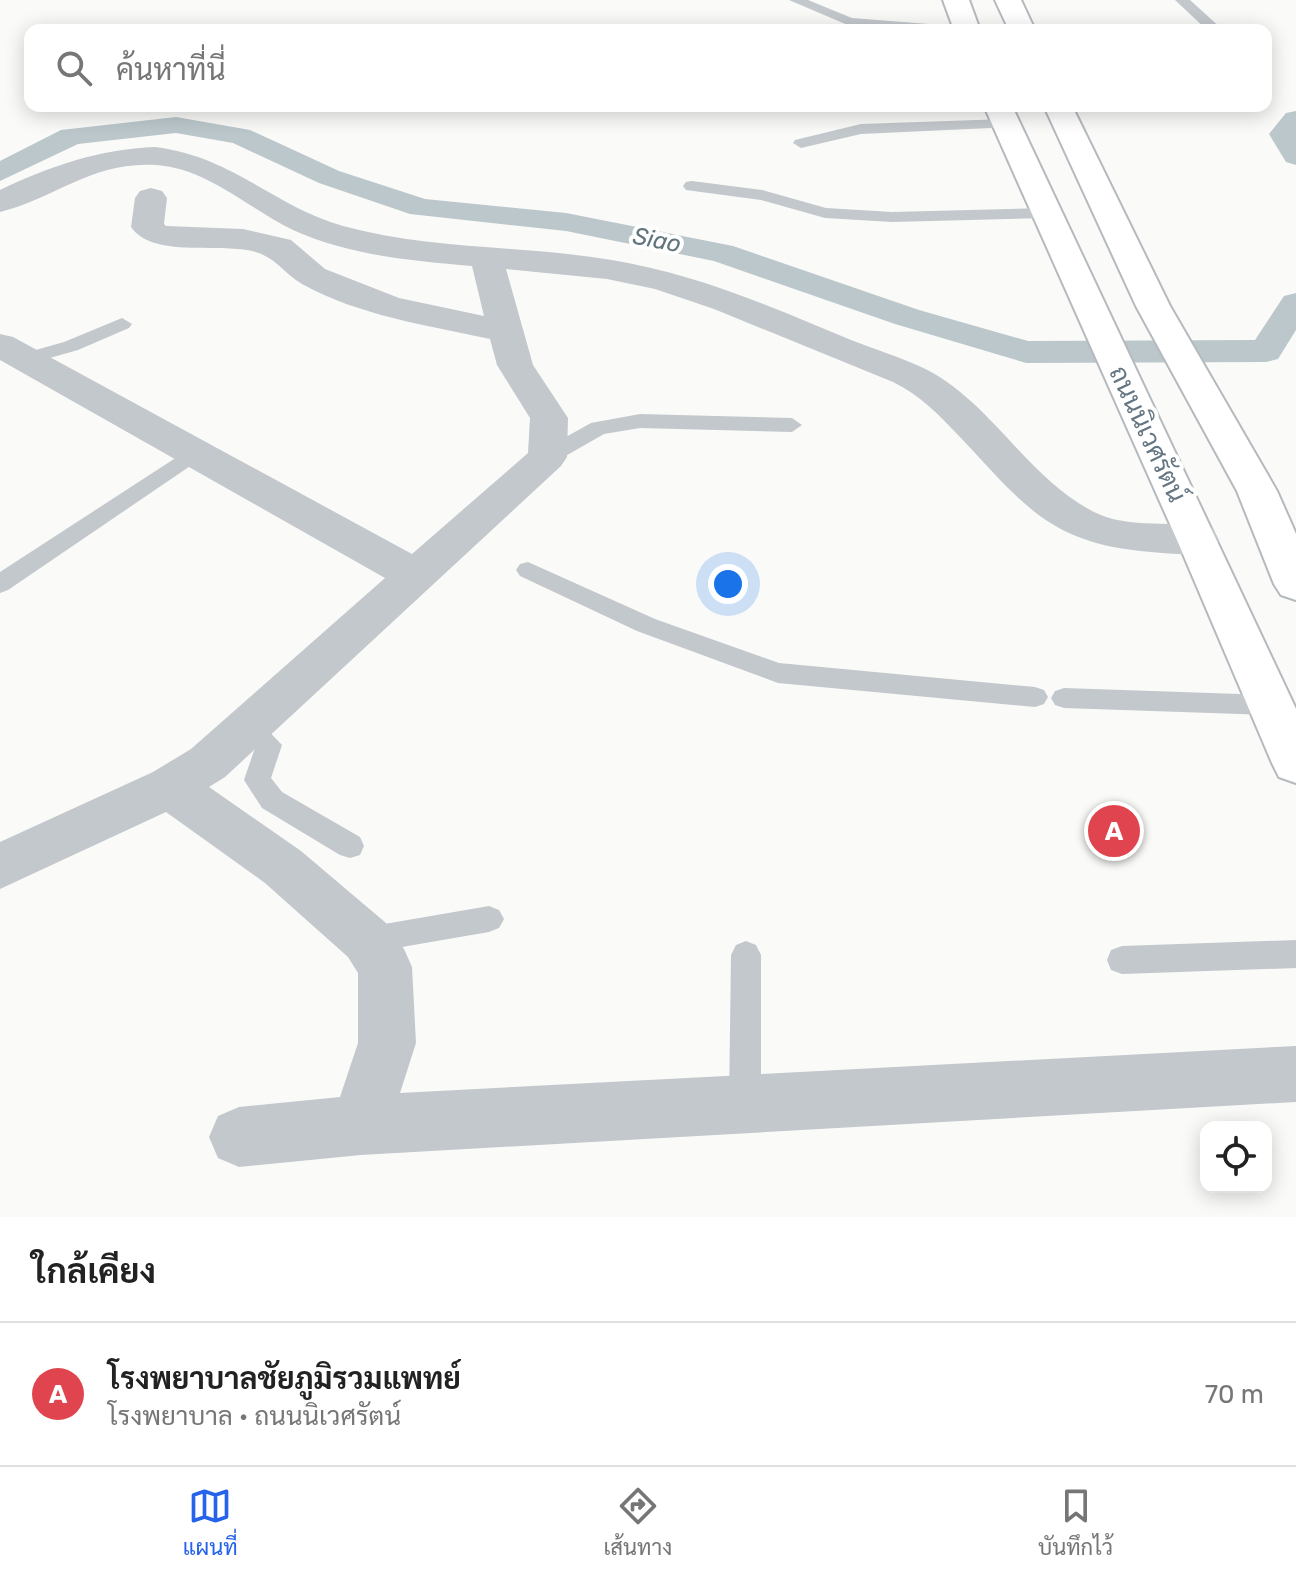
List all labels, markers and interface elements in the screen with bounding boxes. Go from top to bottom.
search box [24,24,1272,112]
icon: search [52,46,96,90]
text: ค้นหาที่นี่ [116,52,226,88]
water label: Siao [631,222,683,258]
street label: ถนนนิเวศรัตน์ [1102,360,1194,507]
your location [708,564,748,604]
pin: A [1088,801,1140,861]
map controls [1200,1121,1272,1193]
button: locate [1200,1121,1272,1193]
text: ใกล้เคียง [32,1251,156,1292]
text: โรงพยาบาลชัยภูมิรวมแพทย์ [108,1361,461,1397]
text: A [49,1379,67,1410]
text: 70 m [1205,1379,1264,1410]
text: โรงพยาบาล · ถนนนิเวศรัตน์ [108,1401,401,1432]
tab: แผนที่ [183,1484,238,1561]
tab: เส้นทาง [603,1484,672,1561]
tab: บันทึกไว้ [1038,1484,1113,1561]

